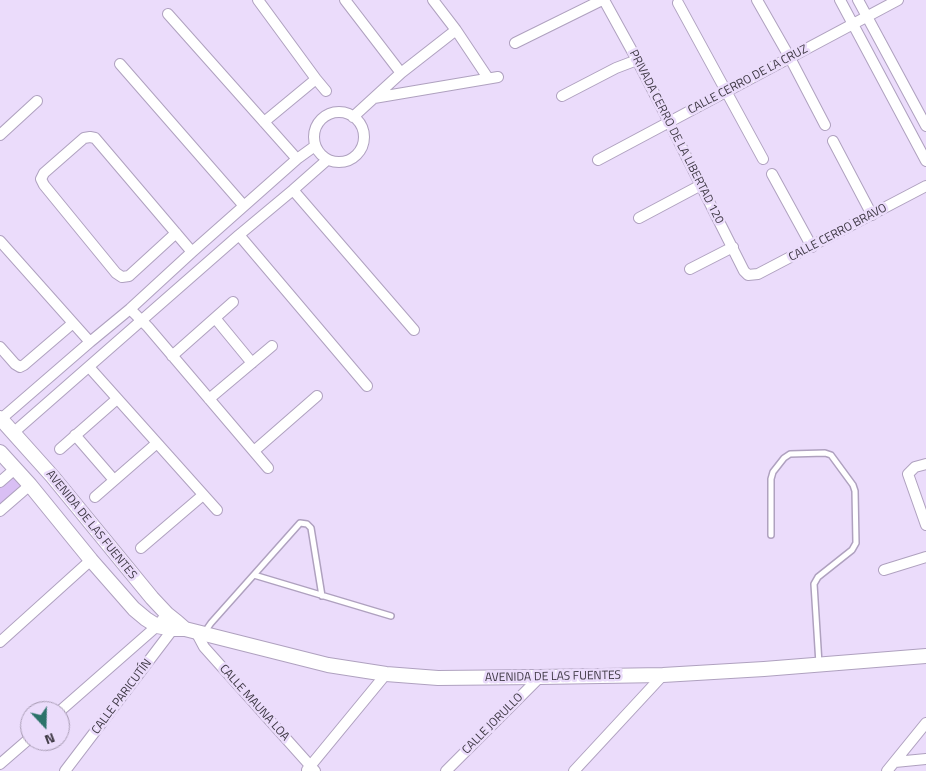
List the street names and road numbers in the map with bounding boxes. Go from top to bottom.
street label: CALLE CERRO DE LA CRUZ [686,42,810,118]
street label: PRIVADA CERRO DE LA LIBERTAD 120 [626,48,726,226]
street label: CALLE CERRO BRAVO [786,201,890,265]
street label: AVENIDA DE LAS FUENTES [43,468,139,582]
street label: CALLE PARICUTÍN [89,657,155,737]
street label: CALLE MAUNA LOA [216,662,292,744]
street label: AVENIDA DE LAS FUENTES [485,669,621,685]
street label: CALLE JORULLO [460,691,526,757]

